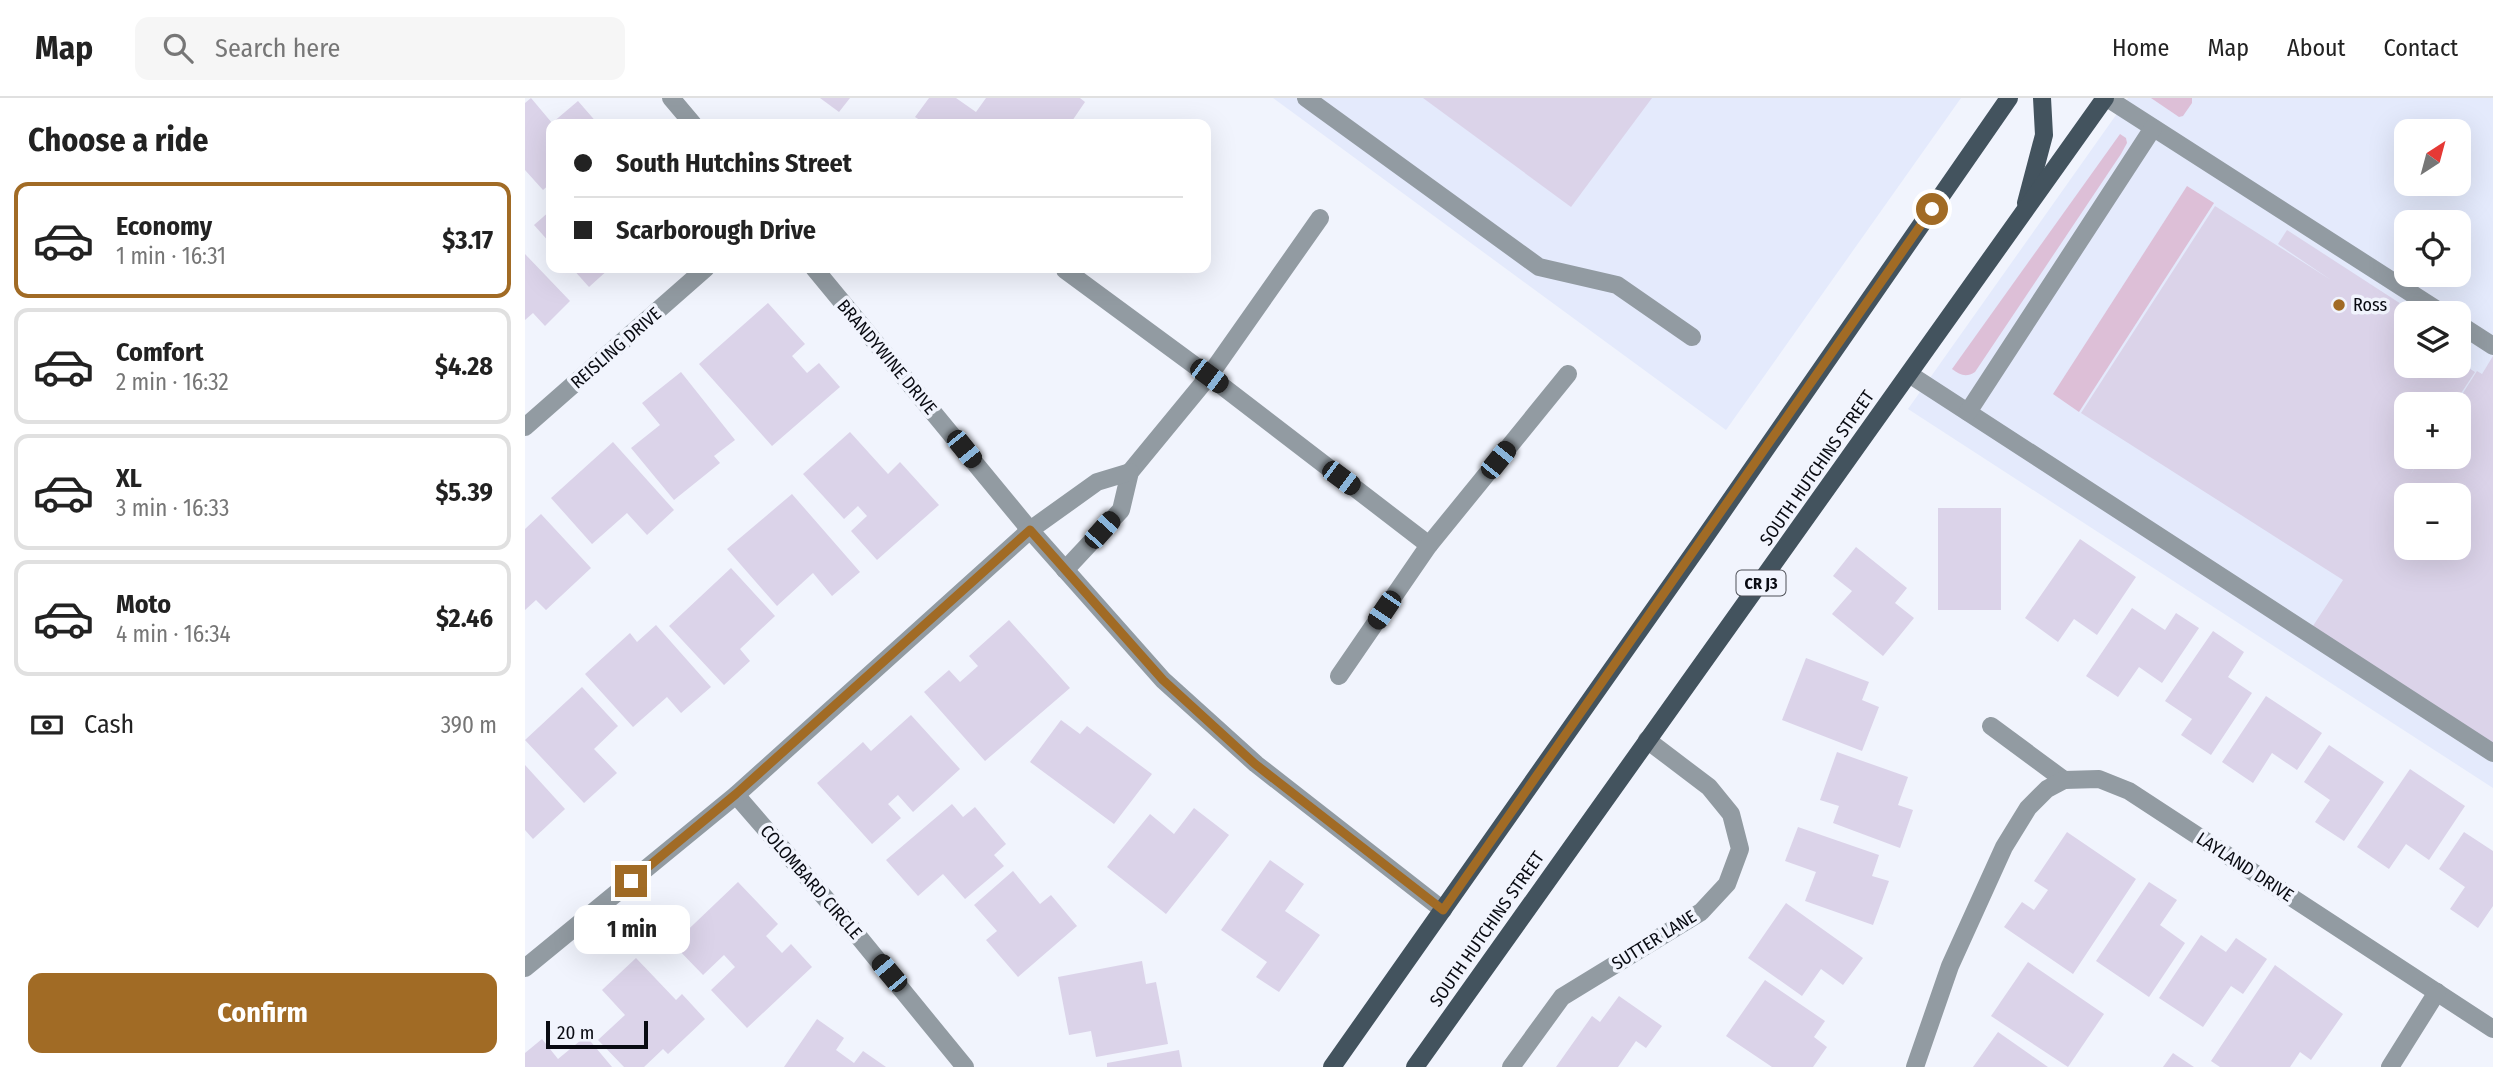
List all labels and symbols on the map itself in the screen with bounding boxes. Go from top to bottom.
north arrow [2394,119,2471,196]
route start [1916,193,1948,225]
place label: Ross [2353,294,2388,316]
street label: BRANDYWINE DRIVE [833,295,941,419]
marker: Ross [2331,297,2347,313]
street label: REISLING DRIVE [566,303,666,393]
car [1186,355,1233,397]
street label: SOUTH HUTCHINS STREET [1755,386,1879,550]
car [943,426,986,472]
car [1477,437,1520,483]
car [1318,457,1365,499]
car [1081,507,1124,553]
road number: CR J3 [1737,570,1785,596]
car [1364,587,1405,633]
street label: COLOMBARD CIRCLE [755,820,867,944]
street label: LAYLAND DRIVE [2192,828,2298,906]
street label: SOUTH HUTCHINS STREET [1425,847,1549,1011]
route end [615,865,647,897]
street label: SUTTER LANE [1608,905,1700,975]
callout: 1 min [573,906,689,954]
car [868,950,911,996]
scale bar [546,1018,647,1050]

